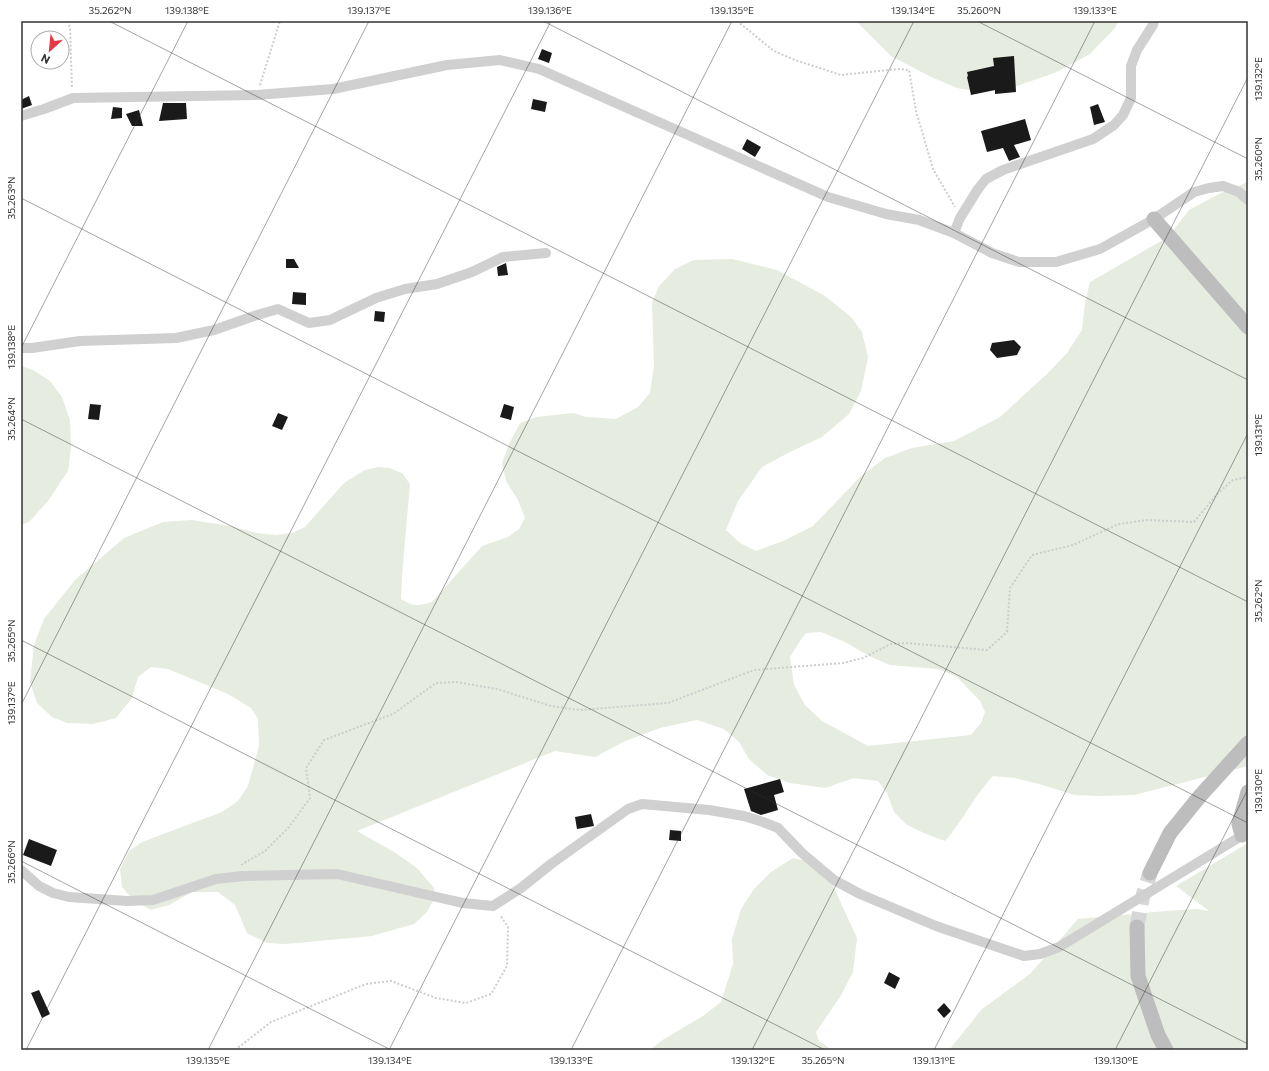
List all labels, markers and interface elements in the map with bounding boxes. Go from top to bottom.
text: 35.262°N [88,4,132,16]
text: 139.138°E [165,4,209,16]
text: 139.137°E [347,4,391,16]
text: 139.136°E [528,4,572,16]
text: 139.135°E [710,4,754,16]
text: 139.134°E [891,4,935,16]
text: 35.260°N [957,4,1001,16]
text: 139.133°E [1073,4,1117,16]
north arrow [30,30,70,70]
text: N [39,52,52,67]
text: 139.132°E [1252,57,1264,101]
text: 35.260°N [1252,137,1264,181]
text: 35.263°N [5,176,17,220]
text: 139.138°E [5,325,17,369]
text: 35.264°N [5,397,17,441]
text: 139.131°E [1252,414,1264,456]
text: 35.262°N [1252,579,1264,623]
text: 35.265°N [5,619,17,663]
text: 139.137°E [5,681,17,725]
text: 139.130°E [1252,769,1264,813]
text: 35.266°N [5,840,17,884]
text: 139.135°E [186,1054,230,1066]
text: 139.134°E [368,1054,412,1066]
text: 139.133°E [549,1054,593,1066]
text: 139.132°E [731,1054,775,1066]
text: 35.265°N [801,1054,845,1066]
text: 139.131°E [913,1054,955,1066]
text: 139.130°E [1094,1054,1138,1066]

